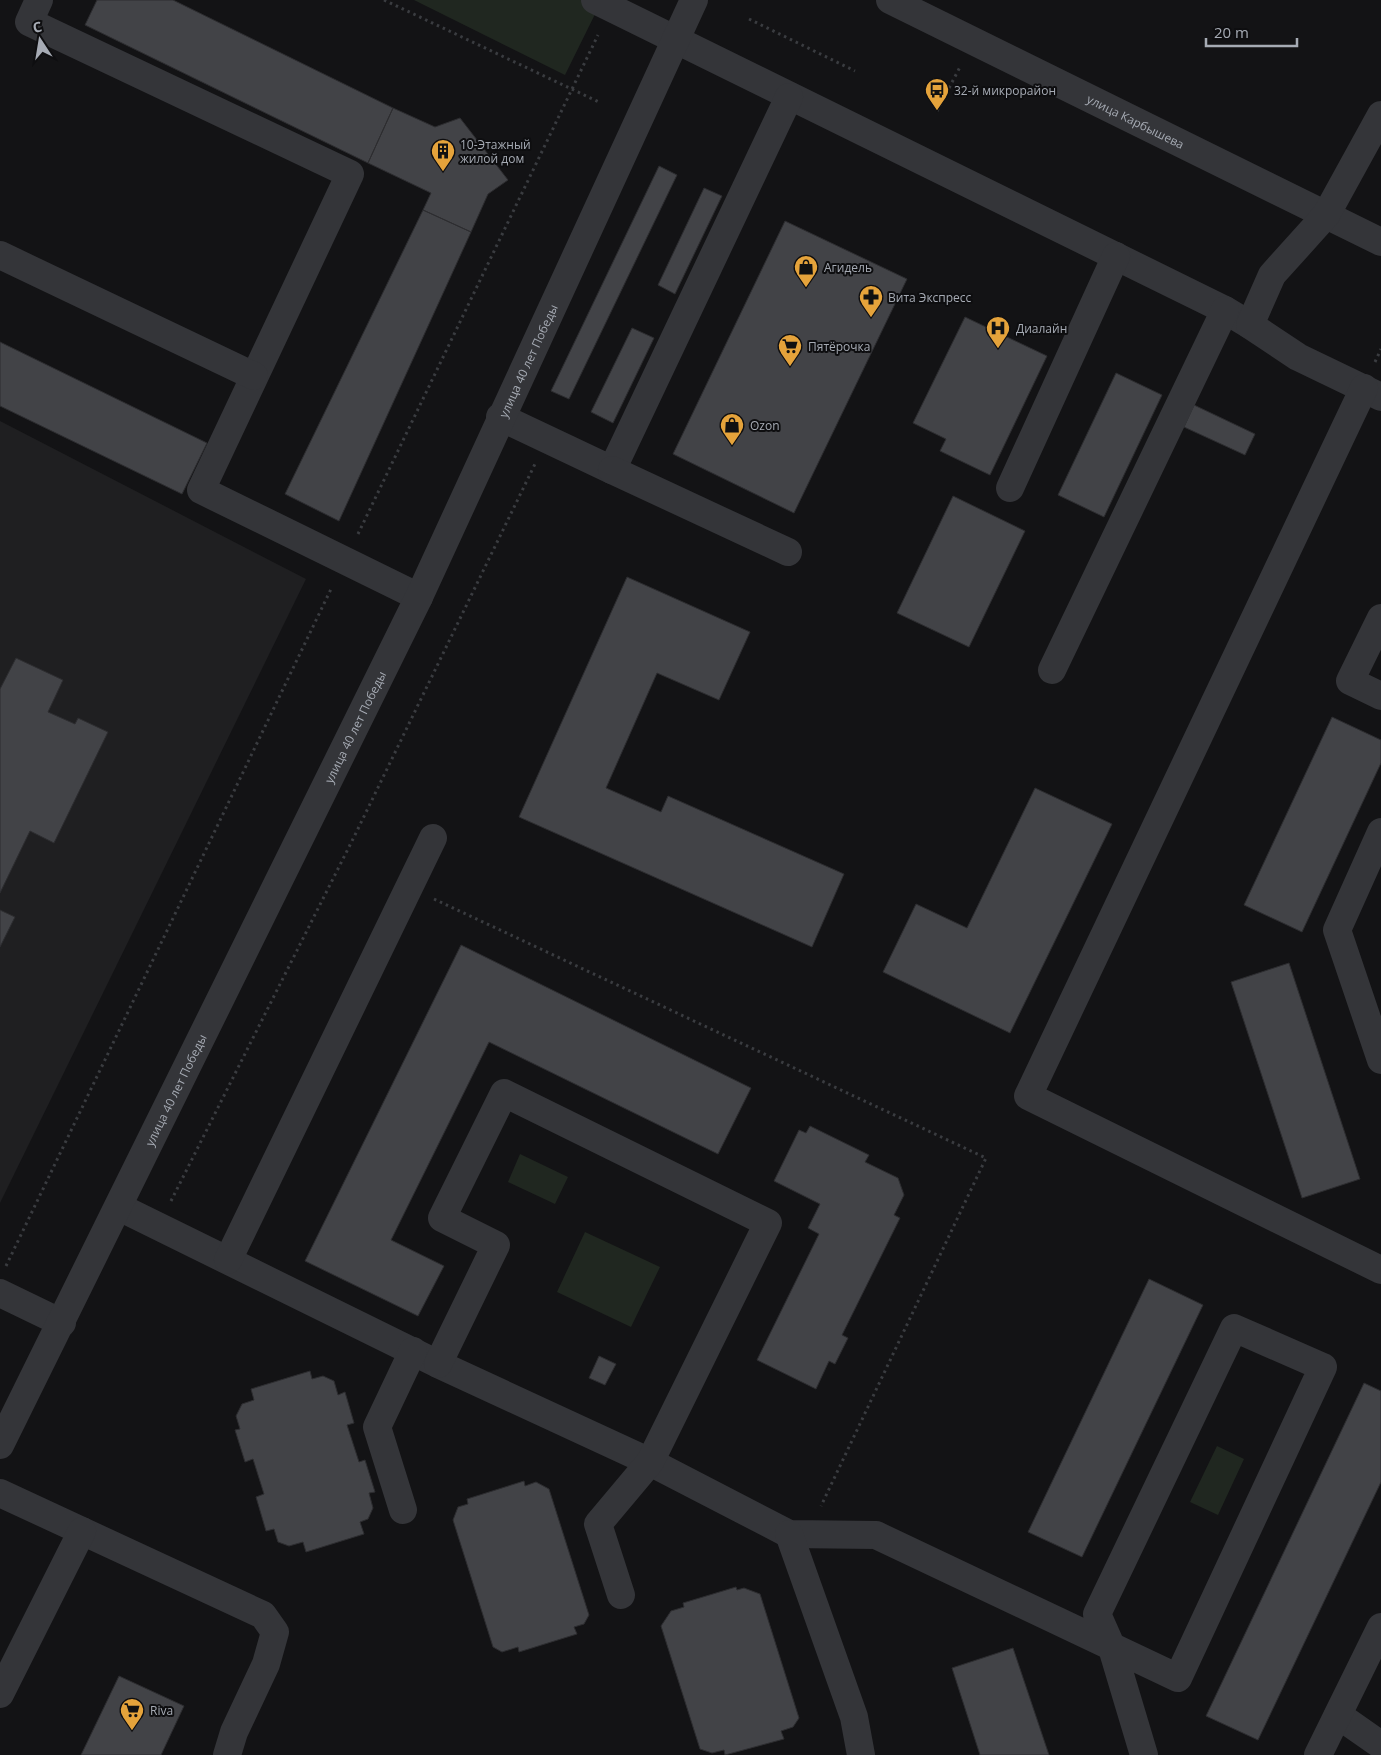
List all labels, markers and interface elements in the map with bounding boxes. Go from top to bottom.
north arrow [15,15,65,65]
scale bar [1206,15,1297,47]
text: С [31,17,44,37]
text: 20 m [1214,22,1249,42]
bus stop icon: 32-й микрорайон [924,77,950,111]
place label: 32-й микрорайон [954,82,1056,99]
street label: улица Карбышева [1084,90,1187,152]
place label: 10-Этажный жилой дом [460,136,531,167]
building icon: 10-Этажный жилой дом [430,138,456,172]
shop icon: Агидель [793,254,819,288]
place label: Агидель [824,259,872,276]
pharmacy icon: Вита Экспресс [858,284,884,318]
place label: Вита Экспресс [888,289,972,306]
street label: улица 40 лет Победы [494,301,561,420]
hospital icon: Диалайн [985,315,1011,349]
place label: Диалайн [1016,320,1067,337]
supermarket icon: Пятёрочка [777,333,803,367]
place label: Пятёрочка [808,338,870,355]
shop icon: Ozon [719,412,745,446]
place label: Ozon [750,417,780,434]
street label: улица 40 лет Победы [320,668,390,786]
street label: улица 40 лет Победы [141,1031,210,1149]
supermarket icon: Riva [119,1697,145,1731]
place label: Riva [150,1702,173,1719]

